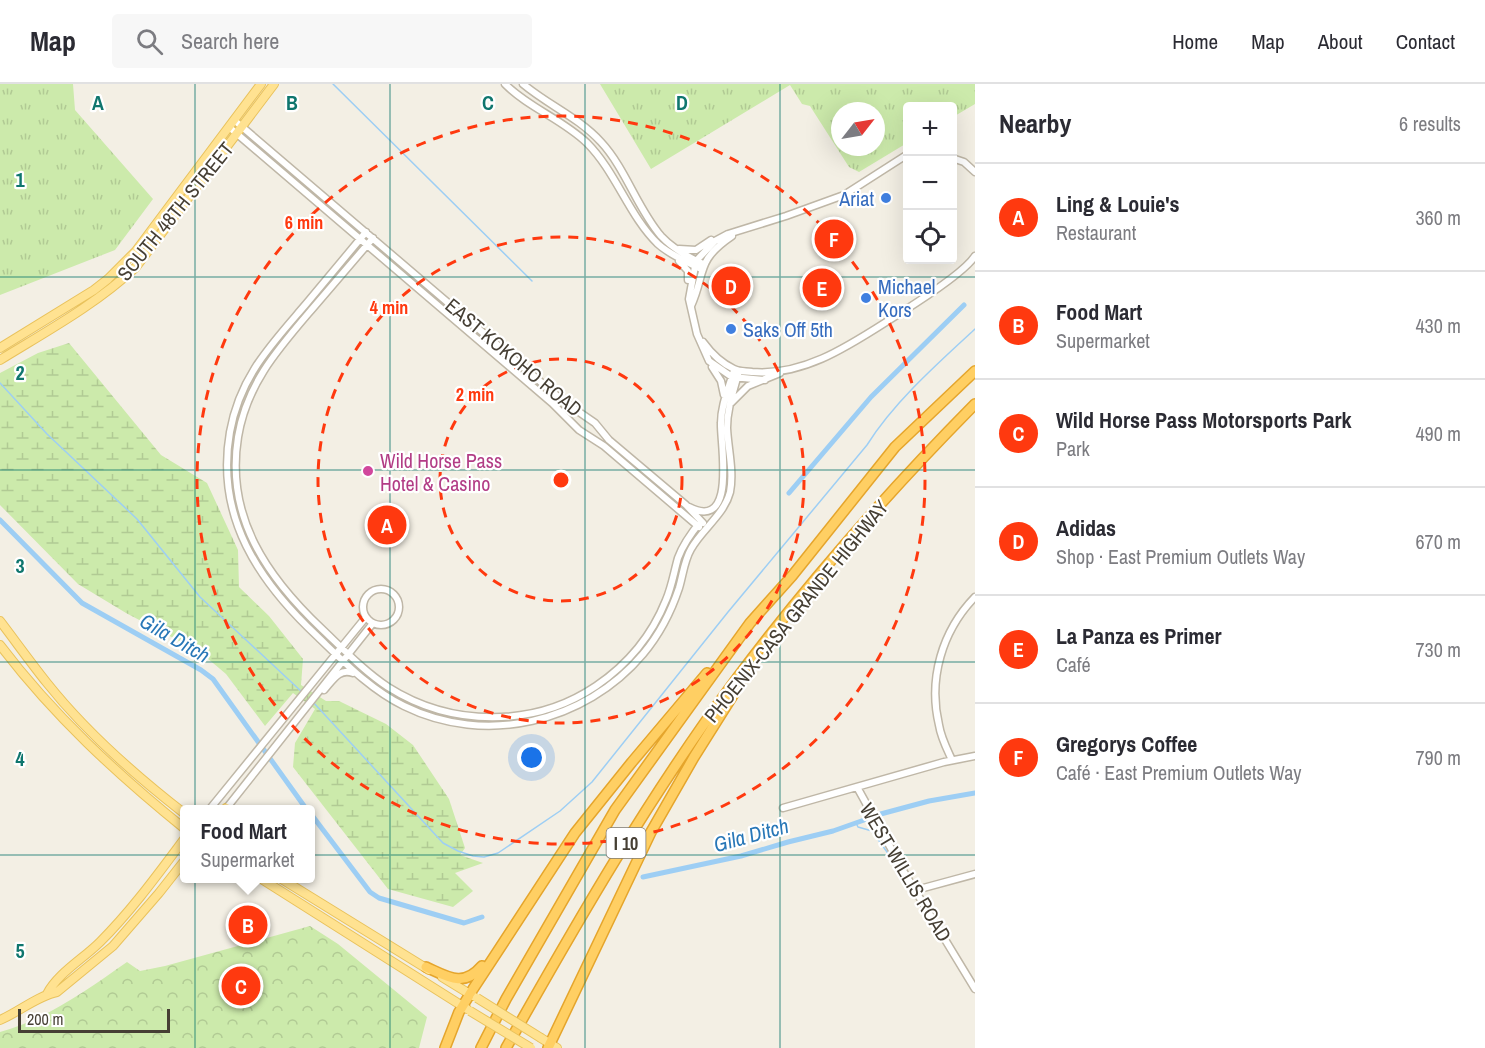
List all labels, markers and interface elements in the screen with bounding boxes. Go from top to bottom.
search box [112,14,532,68]
text: Map [30,22,76,60]
icon: search [133,25,166,58]
text: Search here [181,26,279,56]
text: Home [1172,27,1218,56]
text: Map [1251,27,1285,56]
text: About [1318,27,1363,56]
text: Contact [1396,27,1455,56]
text: A [92,89,104,116]
text: B [286,89,298,116]
text: C [482,89,494,116]
text: D [676,89,688,116]
north arrow [831,102,885,156]
map controls [903,102,957,264]
button: + [903,102,957,156]
text: Nearby [999,106,1071,141]
text: 6 results [1399,110,1461,137]
street label: SOUTH 48TH STREET [111,136,239,286]
button: − [903,156,957,210]
text: 1 [15,166,25,193]
place label: Ariat [838,185,874,212]
text: Ling & Louie's [1056,189,1180,219]
marker: Ariat [879,191,893,205]
text: A [1013,204,1024,231]
text: 360 m [1415,204,1461,231]
text: 6 min [285,210,323,235]
button: locate [903,210,957,264]
pin: F [814,216,854,262]
text: Restaurant [1056,219,1136,246]
pin: D [712,264,750,308]
pin: E [802,266,842,310]
place label: Michael Kors [878,273,935,323]
marker: Michael Kors [859,291,873,305]
street label: EAST KOKOHO ROAD [440,292,588,422]
text: 4 min [370,295,408,320]
text: Food Mart [1056,297,1142,327]
text: B [1013,312,1024,339]
text: 430 m [1415,312,1461,339]
place label: Saks Off 5th [743,316,833,343]
marker: Saks Off 5th [724,322,738,336]
text: Supermarket [1056,327,1150,354]
text: 2 [15,359,25,386]
text: 2 min [456,382,494,407]
text: Wild Horse Pass Motorsports Park [1056,405,1352,435]
text: C [1013,420,1024,447]
text: 490 m [1415,420,1461,447]
text: Park [1056,435,1090,462]
place label: Wild Horse Pass Hotel & Casino [380,447,502,497]
marker: Wild Horse Pass Hotel & Casino [361,464,375,478]
centre of rings [551,470,571,490]
street label: PHOENIX-CASA GRANDE HIGHWAY [698,494,894,728]
pin: A [368,502,406,548]
text: Adidas [1056,513,1116,543]
text: D [1013,528,1024,555]
text: 670 m [1415,528,1461,555]
text: Shop · East Premium Outlets Way [1056,543,1305,570]
text: 3 [15,552,25,579]
water label: Gila Ditch [135,606,215,670]
text: La Panza es Primer [1056,621,1221,651]
text: E [1013,636,1024,663]
text: 730 m [1415,636,1461,663]
text: Café [1056,651,1091,678]
text: Gregorys Coffee [1056,729,1197,759]
your location [517,743,546,772]
text: F [1013,744,1024,771]
text: 790 m [1415,744,1461,771]
text: 4 [15,745,25,772]
text: Café · East Premium Outlets Way [1056,759,1302,786]
street label: WEST WILLIS ROAD [854,798,958,946]
popup [180,805,315,883]
water label: Gila Ditch [710,811,792,859]
text: Food Mart [201,816,287,846]
road number: I 10 [606,828,646,858]
text: Supermarket [201,846,294,873]
pin: B [228,902,268,948]
text: 5 [15,937,25,964]
pin: C [222,964,260,1008]
scale bar [18,1006,170,1034]
text: 200 m [27,1008,63,1030]

